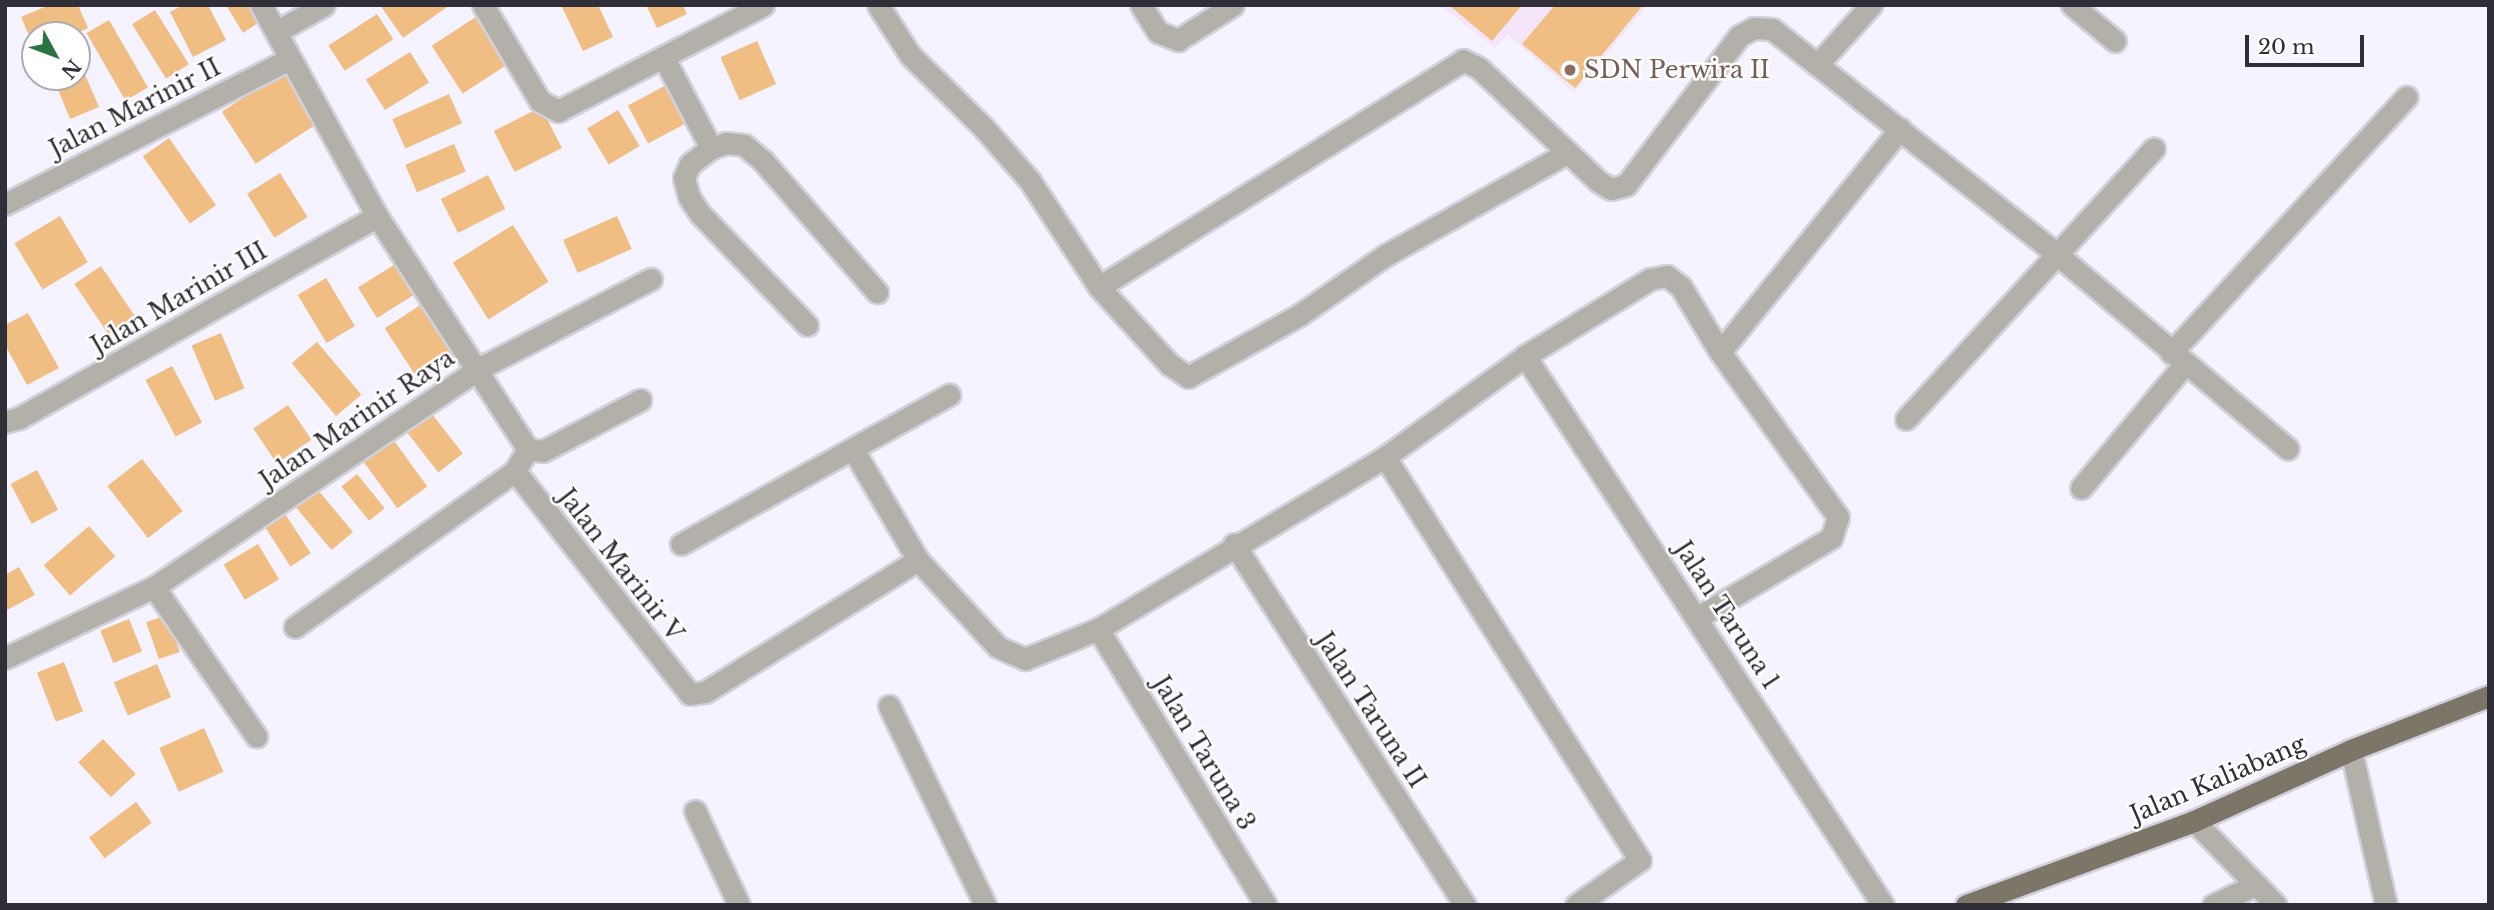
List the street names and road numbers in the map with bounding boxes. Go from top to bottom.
street label: Jalan Marinir II [44,52,226,164]
street label: Jalan Marinir III [86,236,272,360]
street label: Jalan Marinir Raya [254,343,460,495]
street label: Jalan Marinir V [552,482,690,648]
street label: Jalan Taruna 1 [1668,535,1786,695]
street label: Jalan Taruna II [1310,626,1432,794]
street label: Jalan Taruna 3 [1146,670,1262,836]
street label: Jalan Kaliabang [2126,729,2310,829]

